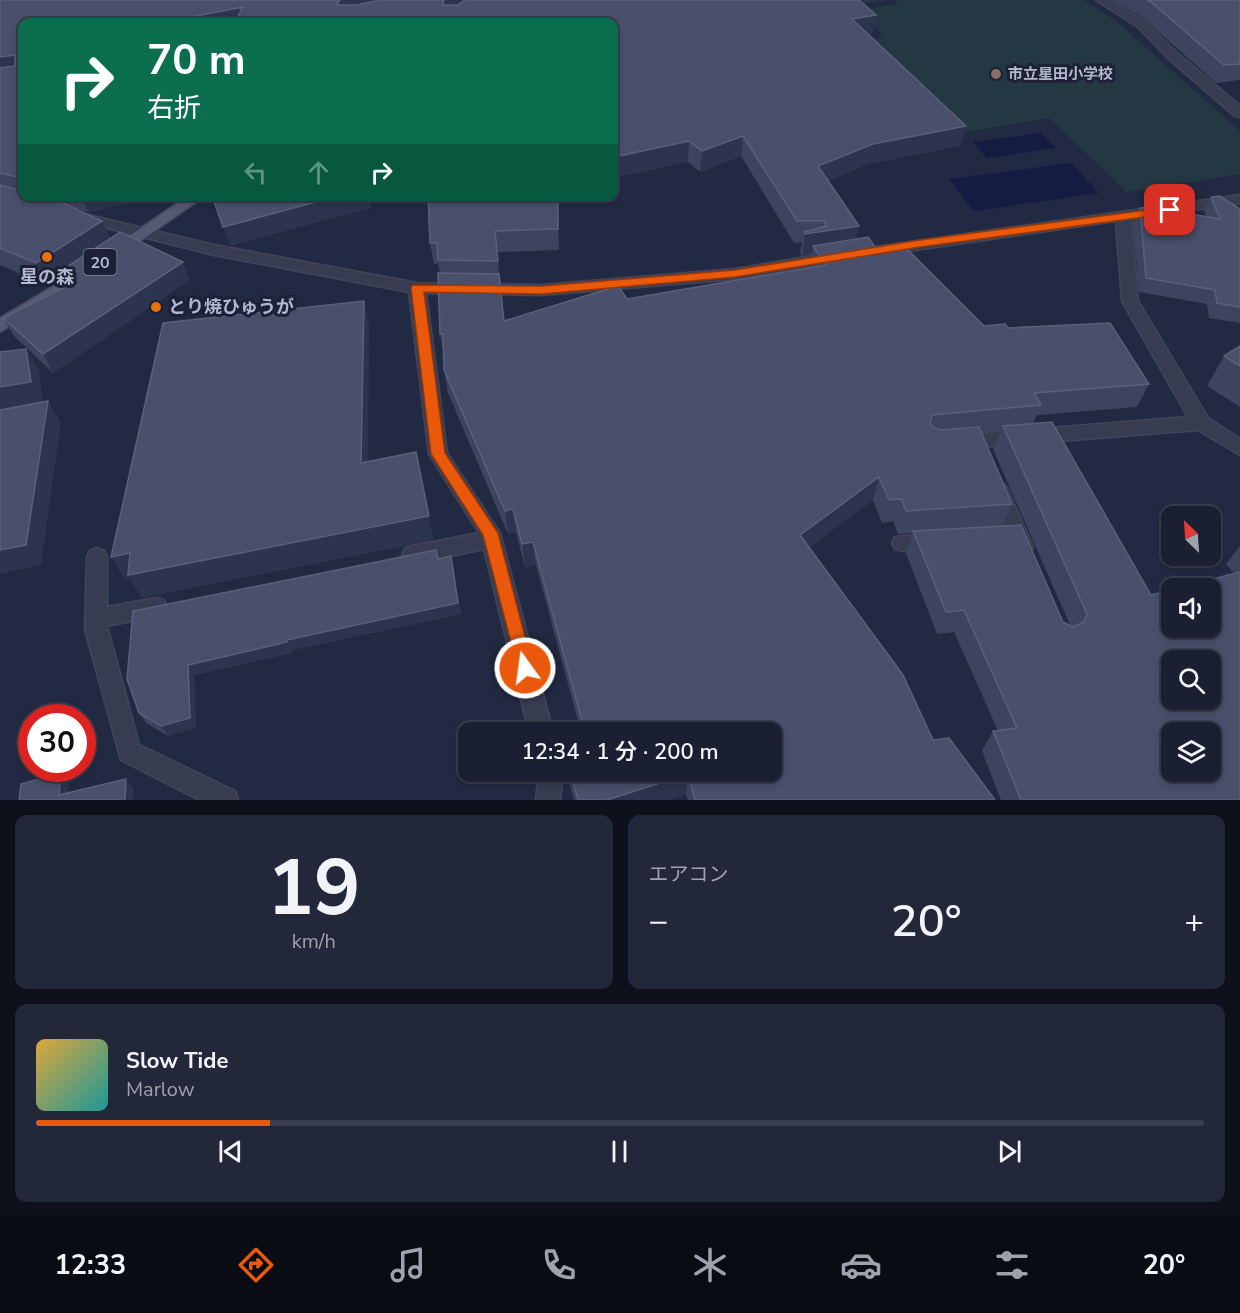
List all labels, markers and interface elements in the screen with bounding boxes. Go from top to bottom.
text: 70 m [147,32,246,89]
icon: right [48,42,126,120]
place label: 市立星田小学校 [1008,64,1113,84]
marker: 市立星田小学校 [989,67,1003,81]
text: 右折 [147,90,201,127]
icon: left [239,156,272,189]
icon: ahead [302,156,335,189]
icon: right [365,156,398,189]
pin [1144,184,1195,235]
icon: arrive [1153,193,1186,226]
road number: 20 [84,249,116,275]
marker: 星の森 [40,250,54,264]
place label: 星の森 [20,265,74,289]
place label: とり焼ひゅうが [168,295,294,319]
marker: とり焼ひゅうが [149,300,163,314]
north arrow [1161,506,1221,566]
map controls [1161,506,1221,782]
button: sound [1161,578,1221,638]
position arrow [493,636,557,700]
button: search [1161,650,1221,710]
speed limit sign: 30 [18,704,96,782]
button: layers [1161,722,1221,782]
text: 12:34 · 1 分 · 200 m [521,737,719,767]
text: 19 [267,835,361,942]
text: エアコン [649,861,729,888]
text: 20° [891,891,962,952]
text: − [649,899,668,944]
text: + [1184,899,1204,944]
text: km/h [292,928,336,955]
text: Slow Tide [126,1046,228,1076]
text: Marlow [126,1076,194,1103]
icon: previous [214,1135,247,1168]
icon: pause [603,1135,636,1168]
icon: next [993,1135,1026,1168]
icon: directions [235,1244,277,1286]
icon: music [387,1244,429,1286]
icon: phone [538,1244,580,1286]
icon: climate [689,1244,731,1286]
icon: car [840,1244,882,1286]
icon: filters [991,1244,1033,1286]
text: 12:33 [55,1247,126,1284]
text: 20° [1143,1247,1185,1284]

